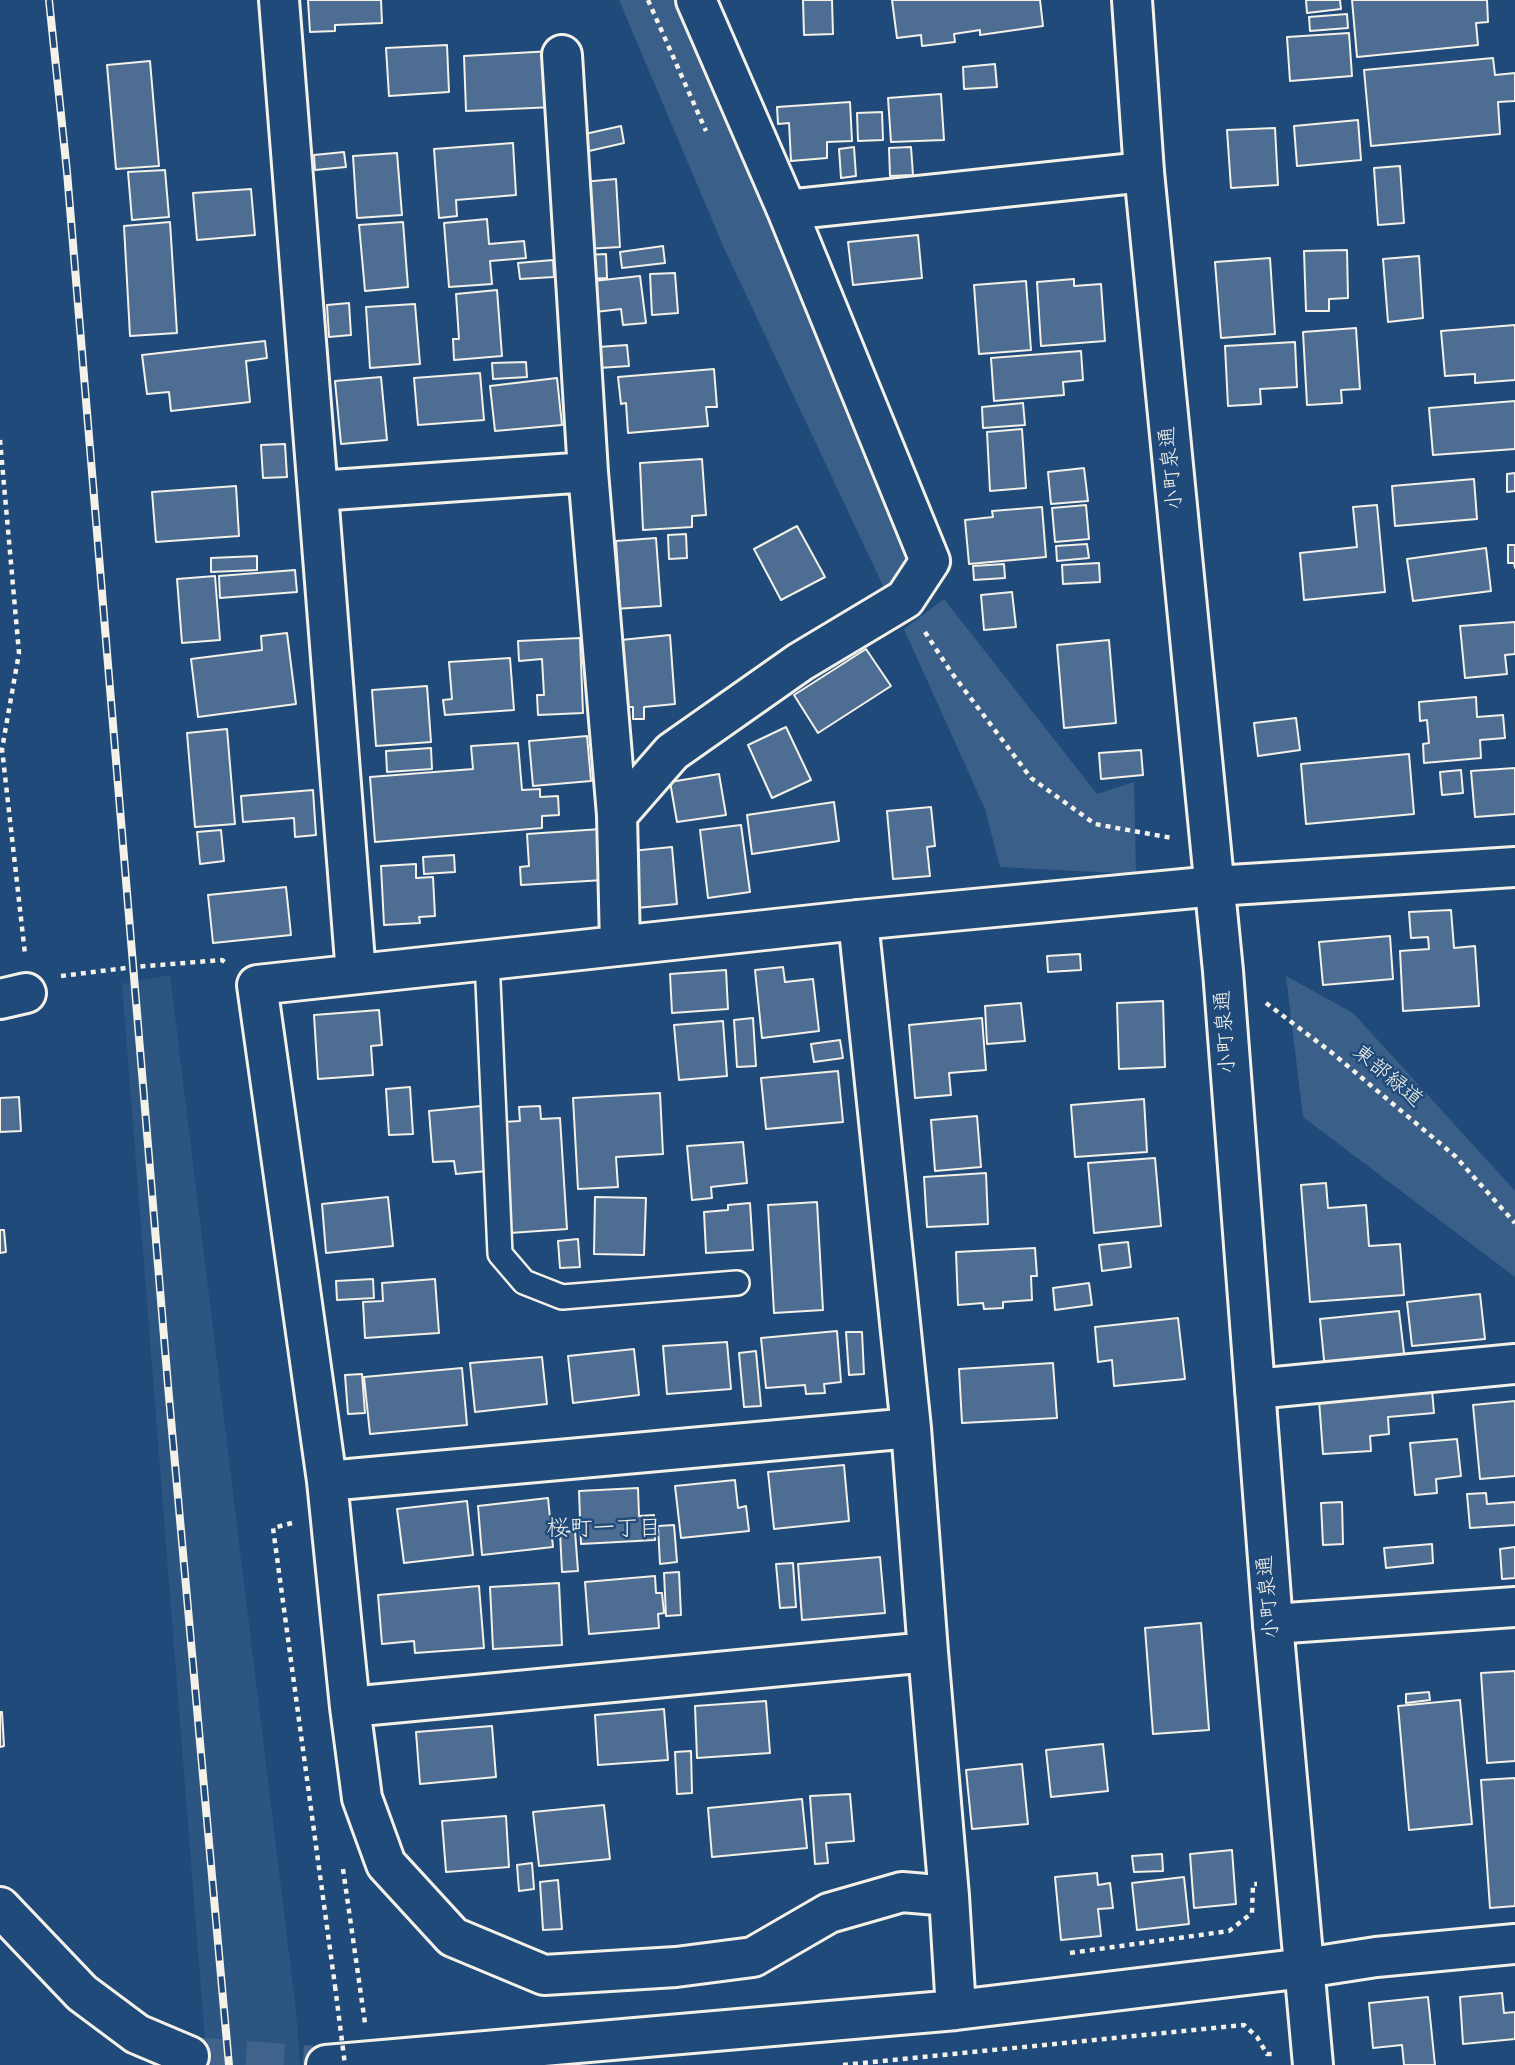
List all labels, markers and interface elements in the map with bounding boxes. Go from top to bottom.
street label: 小町泉通 [1157,425,1191,511]
street label: 小町泉通 [1213,989,1243,1075]
street label: 東部緑道 [1346,1041,1426,1115]
district label: 桜町一丁目 [547,1517,661,1545]
street label: 小町泉通 [1255,1554,1287,1640]

